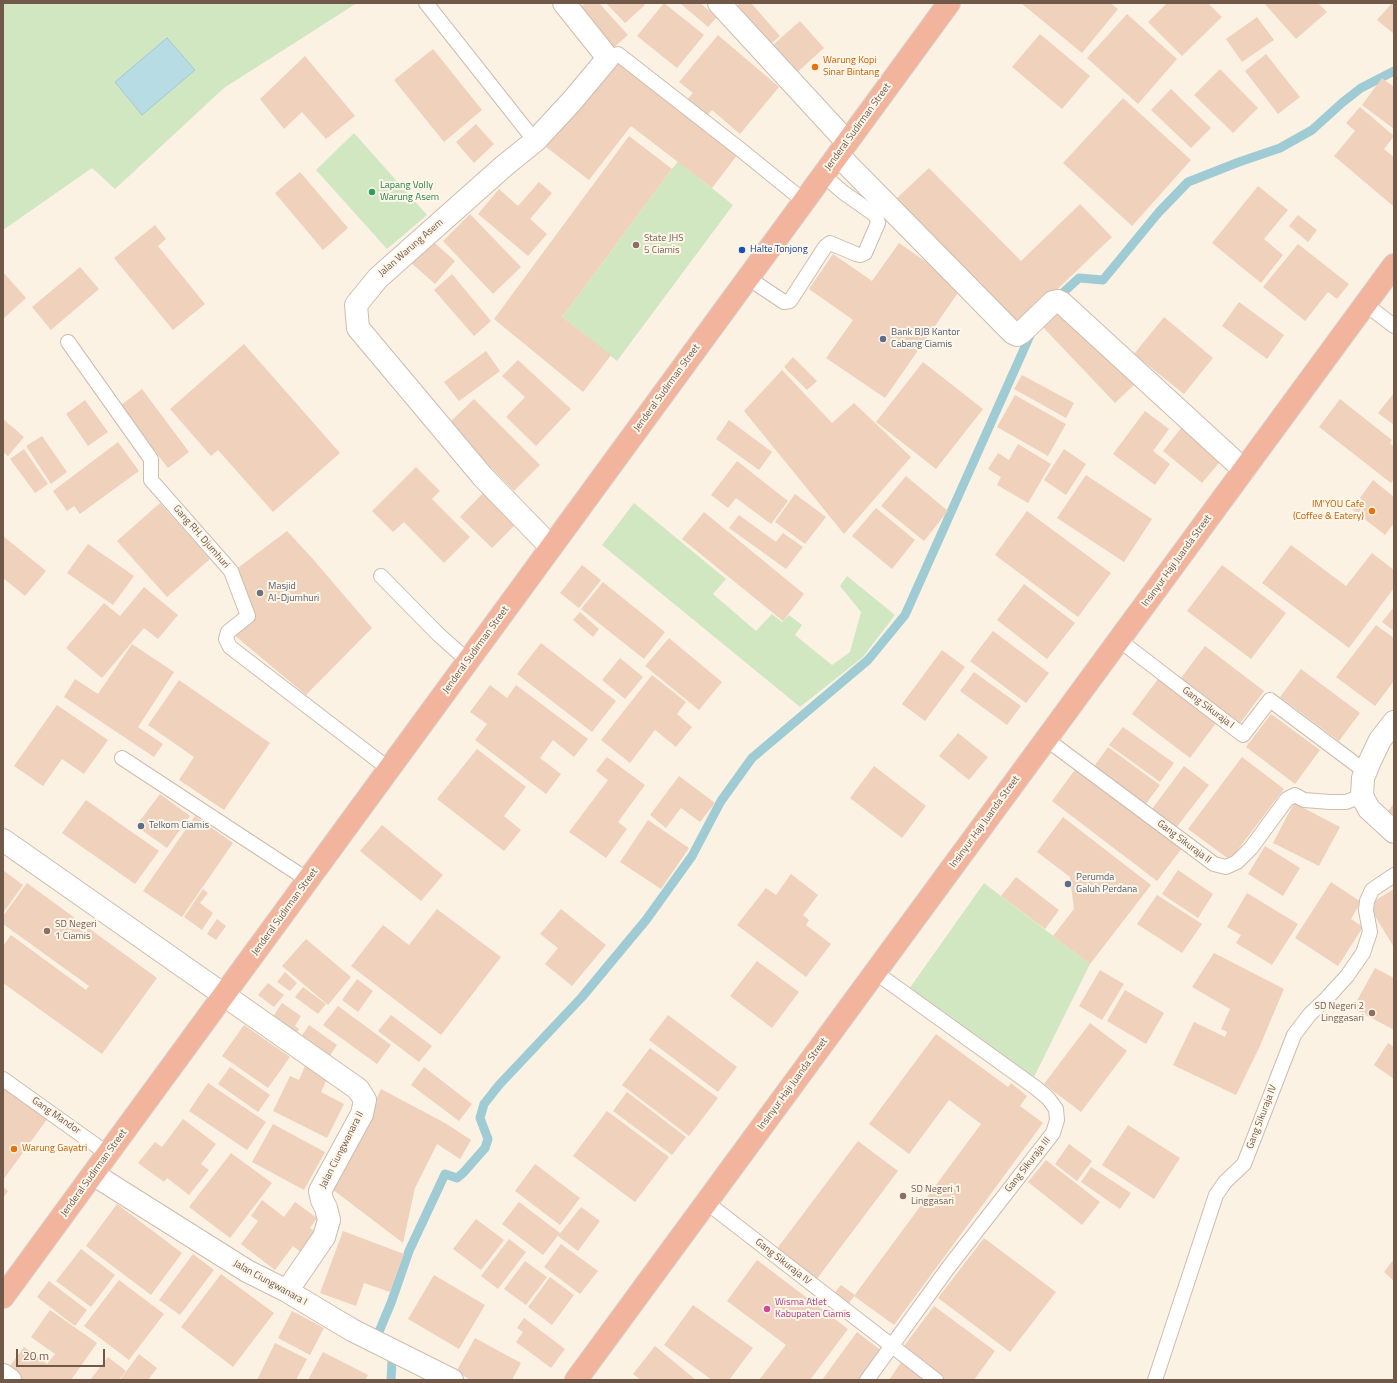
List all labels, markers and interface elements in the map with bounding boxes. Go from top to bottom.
place label: Warung Kopi Sinar Bintang [823,55,879,78]
marker: Warung Kopi Sinar Bintang [810,62,820,72]
street label: Jenderal Sudirman Street [822,81,894,173]
place label: Lapang Volly Warung Asem [380,180,439,204]
marker: Lapang Volly Warung Asem [367,187,377,197]
street label: Jalan Warung Asem [376,217,446,279]
place label: State JHS 5 Ciamis [644,233,684,256]
marker: State JHS 5 Ciamis [631,240,641,250]
place label: Halte Tonjong [750,244,808,256]
marker: Halte Tonjong [737,245,747,255]
place label: Bank BJB Kantor Cabang Ciamis [891,327,960,350]
marker: Bank BJB Kantor Cabang Ciamis [878,334,888,344]
street label: Jenderal Sudirman Street [631,342,703,434]
place label: IM'YOU Cafe (Coffee & Eatery) [1293,499,1364,522]
street label: Gang RH. Djumhuri [170,503,232,571]
marker: IM'YOU Cafe (Coffee & Eatery) [1367,506,1377,516]
street label: Insinyur Haji Juanda Street [1140,513,1214,609]
place label: Masjid Al-Djumhuri [268,581,319,604]
marker: Masjid Al-Djumhuri [255,588,265,598]
street label: Jenderal Sudirman Street [440,604,512,696]
street label: Gang Sikuraja I [1180,685,1236,731]
street label: Insinyur Haji Juanda Street [948,774,1022,870]
street label: Gang Sikuraja II [1155,818,1213,866]
place label: Telkom Ciamis [149,820,209,832]
marker: Telkom Ciamis [136,821,146,831]
street label: Jenderal Sudirman Street [249,866,321,958]
place label: Perumda Galuh Perdana [1076,872,1137,896]
marker: Perumda Galuh Perdana [1063,879,1073,889]
place label: SD Negeri 1 Ciamis [55,919,97,942]
marker: SD Negeri 1 Ciamis [42,926,52,936]
place label: SD Negeri 2 Linggasari [1315,1001,1364,1024]
marker: SD Negeri 2 Linggasari [1367,1008,1377,1018]
street label: Insinyur Haji Juanda Street [756,1036,830,1132]
street label: Gang Sikuraja IV [1244,1083,1280,1151]
street label: Gang Mandor [29,1095,83,1137]
street label: Jalan Ciungwanara II [317,1110,367,1190]
street label: Jenderal Sudirman Street [58,1127,130,1219]
street label: Gang Sikuraja III [1003,1135,1053,1195]
place label: Warung Gayatri [22,1143,87,1155]
marker: Warung Gayatri [9,1144,19,1154]
place label: SD Negeri 1 Linggasari [911,1184,960,1208]
marker: SD Negeri 1 Linggasari [898,1191,908,1201]
street label: Gang Sikuraja IV [753,1236,813,1288]
street label: Jalan Ciungwanara I [231,1258,309,1308]
place label: Wisma Atlet Kabupaten Ciamis [775,1297,851,1320]
marker: Wisma Atlet Kabupaten Ciamis [762,1304,772,1314]
scale bar [18,1341,107,1367]
text: 20 m [23,1346,49,1365]

